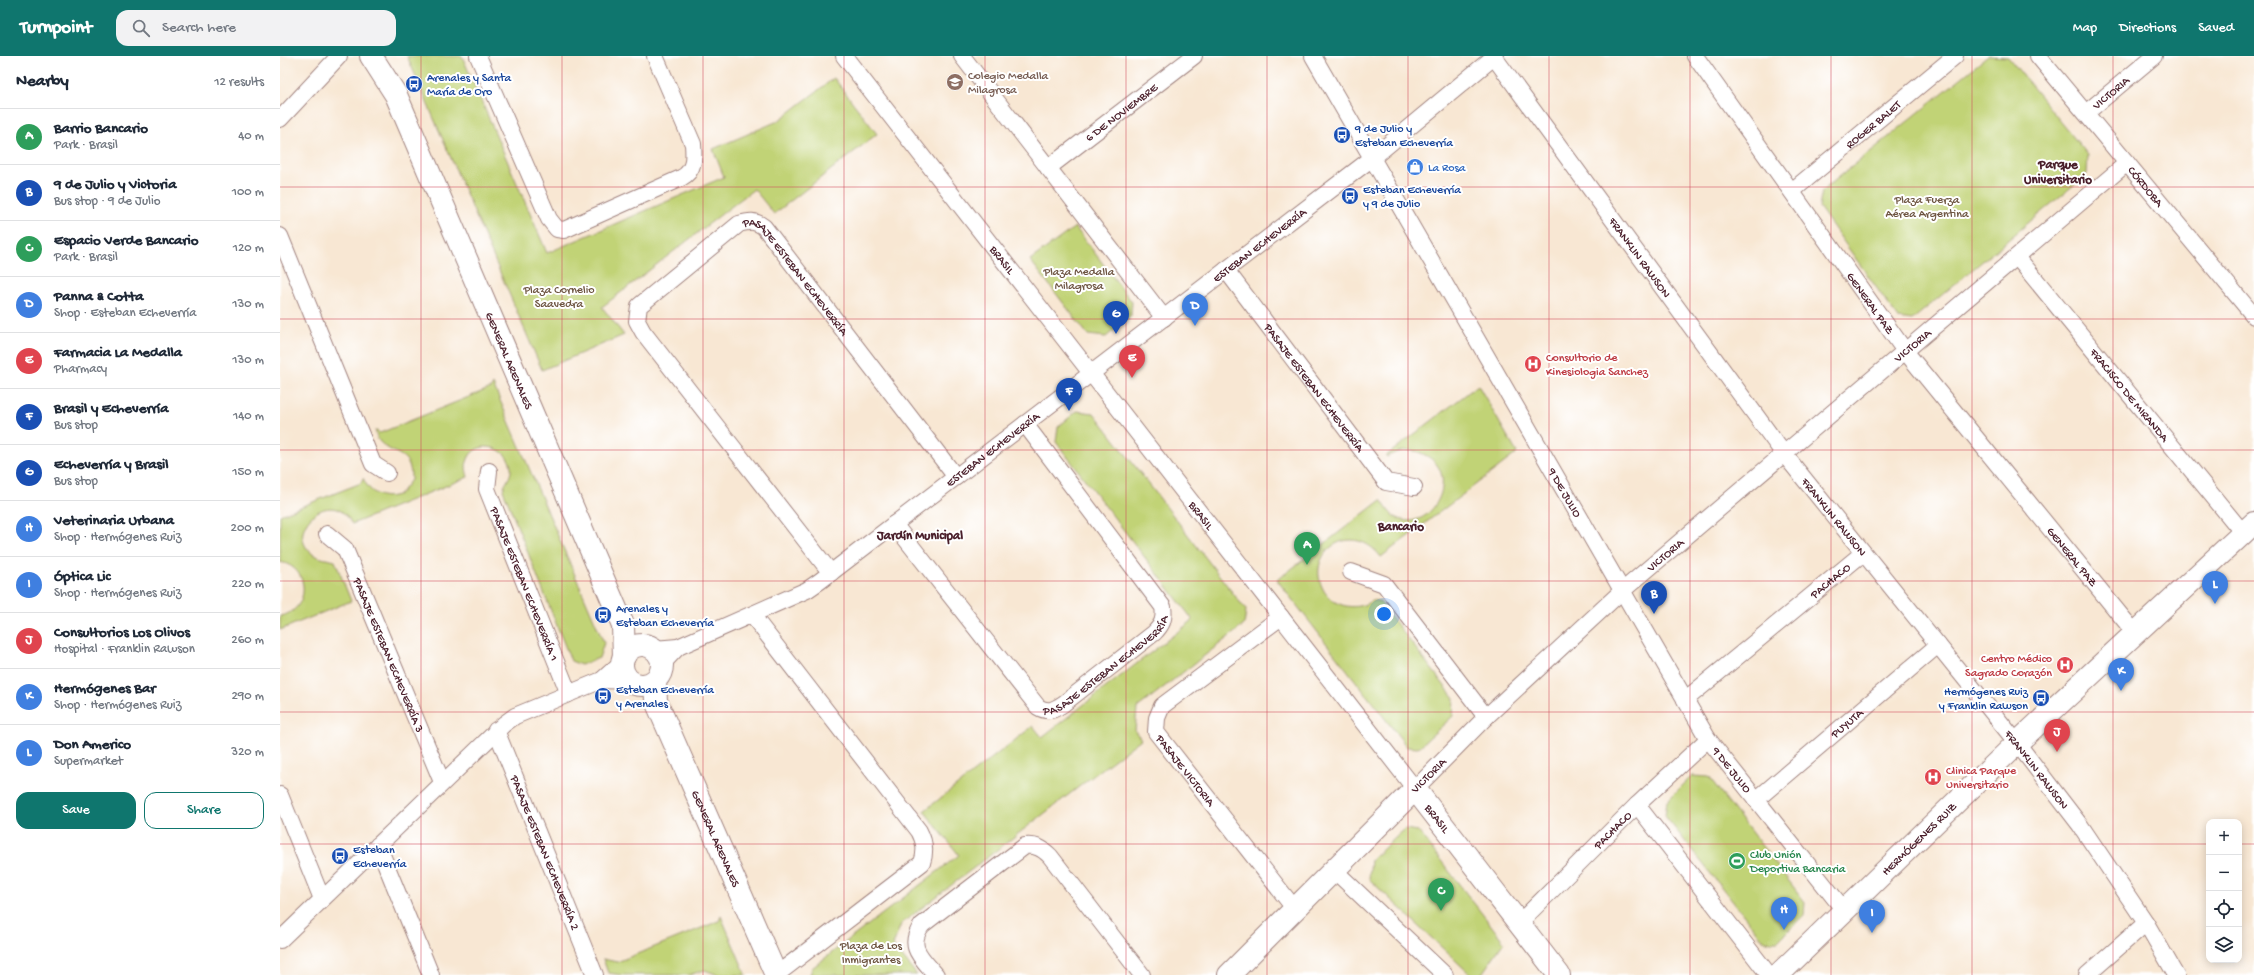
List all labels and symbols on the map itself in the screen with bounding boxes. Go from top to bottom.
place label: Colegio Medalla Milagrosa [968,70,1049,98]
place label: Arenales y Santa María de Oro [427,72,512,100]
school or university icon: Colegio Medalla Milagrosa [945,72,965,92]
bus stop icon: Arenales y Santa María de Oro [404,74,424,94]
street label: VICTORIA [2090,74,2134,114]
street label: 6 DE NOVIEMBRE [1083,81,1162,146]
street label: ROGER BALET [1844,98,1906,152]
place label: 9 de Julio y Esteban Echeverría [1354,123,1453,151]
bus stop icon: 9 de Julio y Esteban Echeverría [1332,125,1352,145]
shop icon: La Rosa [1405,157,1425,177]
district label: Parque Universitario [2024,158,2092,188]
place label: La Rosa [1428,162,1466,176]
street label: CÓRDOBA [2124,164,2166,211]
place label: Esteban Echeverría y 9 de Julio [1363,184,1461,212]
bus stop icon: Esteban Echeverría y 9 de Julio [1340,186,1360,206]
park label: Plaza Fuerza Aérea Argentina [1885,194,1969,222]
street label: ESTEBAN ECHEVERRÍA [1211,205,1311,287]
street label: FRANKLIN RAWSON [1604,215,1673,302]
street label: PASAJE ESTEBAN ECHEVERRÍA [741,216,850,340]
street label: BRASIL [985,243,1017,278]
park label: Plaza Medalla Milagrosa [1043,266,1115,294]
street label: GENERAL PAZ [1842,270,1896,338]
park label: Plaza Cornelio Saavedra [522,284,595,312]
pin: D [1182,293,1208,326]
pin: G [1103,301,1129,334]
street label: GENERAL ARENALES [481,310,535,412]
street label: PASAJE ESTEBAN ECHEVERRÍA [1259,321,1366,456]
street label: VICTORIA [1891,326,1936,367]
pin: E [1119,345,1145,378]
street label: FRACISCO DE MIRANDA [2085,346,2171,446]
place label: Consultorio de Kinesiologia Sanchez [1546,352,1649,380]
hospital icon: Consultorio de Kinesiologia Sanchez [1523,354,1543,374]
pin: F [1056,378,1082,411]
street label: ESTEBAN ECHEVERRÍA [944,410,1044,491]
street label: 9 DE JULIO [1543,465,1583,521]
street label: FRANKLIN RAWSON [1797,475,1869,560]
street label: BRASIL [1184,498,1216,534]
street label: PASAJE ESTEBAN ECHEVERRÍA 1 [485,504,560,664]
district label: Bancario [1377,520,1424,535]
street label: GENERAL PAZ [2043,525,2099,590]
district label: Jardín Municipal [876,529,963,545]
pin: A [1294,532,1320,565]
street label: VICTORIA [1644,536,1688,576]
street label: PACHACO [1808,561,1854,603]
pin: L [2202,571,2228,604]
street label: PASAJE ESTEBAN ECHEVERRÍA 3 [348,575,426,735]
pin: B [1641,581,1667,614]
place label: Arenales y Esteban Echeverría [616,603,714,631]
your location [1374,604,1394,624]
bus stop icon: Arenales y Esteban Echeverría [593,605,613,625]
street label: PASAJE ESTEBAN ECHEVERRÍA [1041,614,1173,720]
place label: Centro Médico Sagrado Corazón [1965,653,2052,681]
hospital icon: Centro Médico Sagrado Corazón [2055,655,2075,675]
pin: K [2108,658,2134,691]
place label: Esteban Echeverría y Arenales [616,684,714,712]
bus stop icon: Esteban Echeverría y Arenales [593,686,613,706]
place label: Hermógenes Ruiz y Franklin Rawson [1939,686,2029,714]
bus stop icon: Hermógenes Ruiz y Franklin Rawson [2031,688,2051,708]
street label: PUYUTA [1828,706,1868,743]
pin: J [2044,719,2070,752]
street label: FRANKLIN RAWSON [2000,727,2071,813]
street label: PASAJE VICTORIA [1151,732,1217,811]
street label: 9 DE JULIO [1708,744,1753,797]
street label: VICTORIA [1408,755,1451,798]
place label: Clinica Parque Universitario [1946,765,2017,793]
hospital icon: Clinica Parque Universitario [1923,767,1943,787]
street label: PASAJE ESTEBAN ECHEVERRÍA 2 [506,773,581,933]
street label: GENERAL ARENALES [687,789,742,890]
street label: HERMÓGENES RUIZ [1880,800,1961,879]
street label: BRASIL [1420,802,1452,837]
street label: PACHACO [1591,809,1636,854]
place label: Esteban Echeverría [353,844,407,872]
bus stop icon: Esteban Echeverría [330,846,350,866]
place label: Club Unión Deportiva Bancaria [1749,849,1846,877]
sports icon: Club Unión Deportiva Bancaria [1727,851,1747,871]
pin: C [1428,878,1454,911]
pin: H [1771,897,1797,930]
pin: I [1859,900,1885,933]
park label: Plaza de Los Inmigrantes [839,940,902,968]

